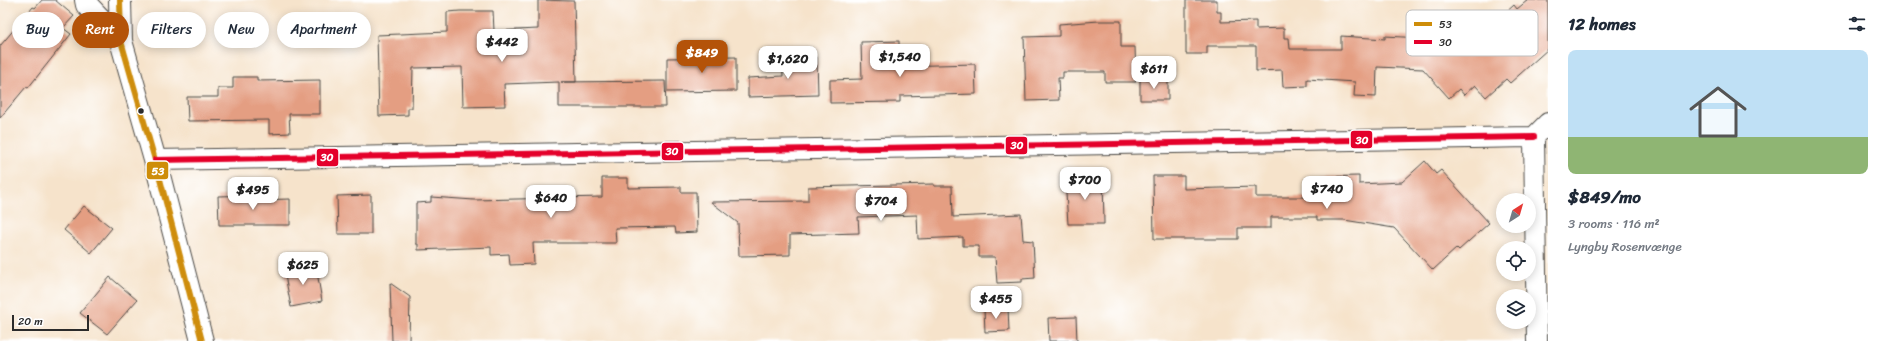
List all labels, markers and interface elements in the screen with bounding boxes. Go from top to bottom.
text: 12 homes [1568,9,1636,39]
legend [1406,10,1538,56]
chip: Buy [12,12,64,48]
chip: Rent [72,12,129,48]
chip: Filters [137,12,206,48]
chip: New [214,12,269,48]
chip: Apartment [277,12,371,48]
icon: filters [1846,13,1868,35]
text: 53 [1439,15,1452,34]
pin: $442 [478,29,526,63]
text: $442 [486,30,518,53]
text: 30 [1439,33,1452,52]
pin: $849 [678,40,726,74]
text: $849 [686,41,718,64]
pin: $1,540 [867,44,933,78]
text: $1,540 [879,45,921,68]
pin: $1,620 [755,46,821,80]
text: $1,620 [768,47,808,70]
pin: $611 [1130,56,1178,90]
text: $611 [1140,57,1168,80]
icon: home [1682,76,1754,148]
unlabelled marker [136,106,146,116]
line badge: 30 [1350,130,1373,149]
text: 30 [1355,131,1369,150]
line badge: 30 [1005,136,1028,155]
text: 30 [1010,136,1024,155]
line badge: 30 [661,142,684,161]
text: 30 [665,142,679,161]
line badge: 30 [316,148,339,167]
text: 30 [320,148,334,167]
line badge: 53 [146,161,169,180]
text: 53 [152,162,165,181]
pin: $700 [1061,167,1109,201]
text: $700 [1069,168,1101,191]
pin: $740 [1303,176,1351,210]
pin: $495 [229,177,277,211]
text: $740 [1311,177,1343,200]
text: $495 [237,178,269,201]
text: $849/mo [1568,182,1641,212]
pin: $640 [527,185,575,219]
text: $640 [535,186,567,209]
pin: $704 [857,188,905,222]
text: $704 [865,189,897,212]
north arrow [1496,193,1536,233]
map controls [1496,193,1536,329]
text: 3 rooms · 116 m² [1568,212,1660,235]
text: Lyngby Rosenvænge [1568,235,1682,258]
button: locate [1496,241,1536,281]
pin: $625 [279,252,327,286]
text: $625 [287,253,319,276]
pin: $455 [972,286,1020,320]
text: $455 [980,287,1012,310]
button: layers [1496,289,1536,329]
text: 20 m [18,312,43,331]
scale bar [12,313,89,332]

